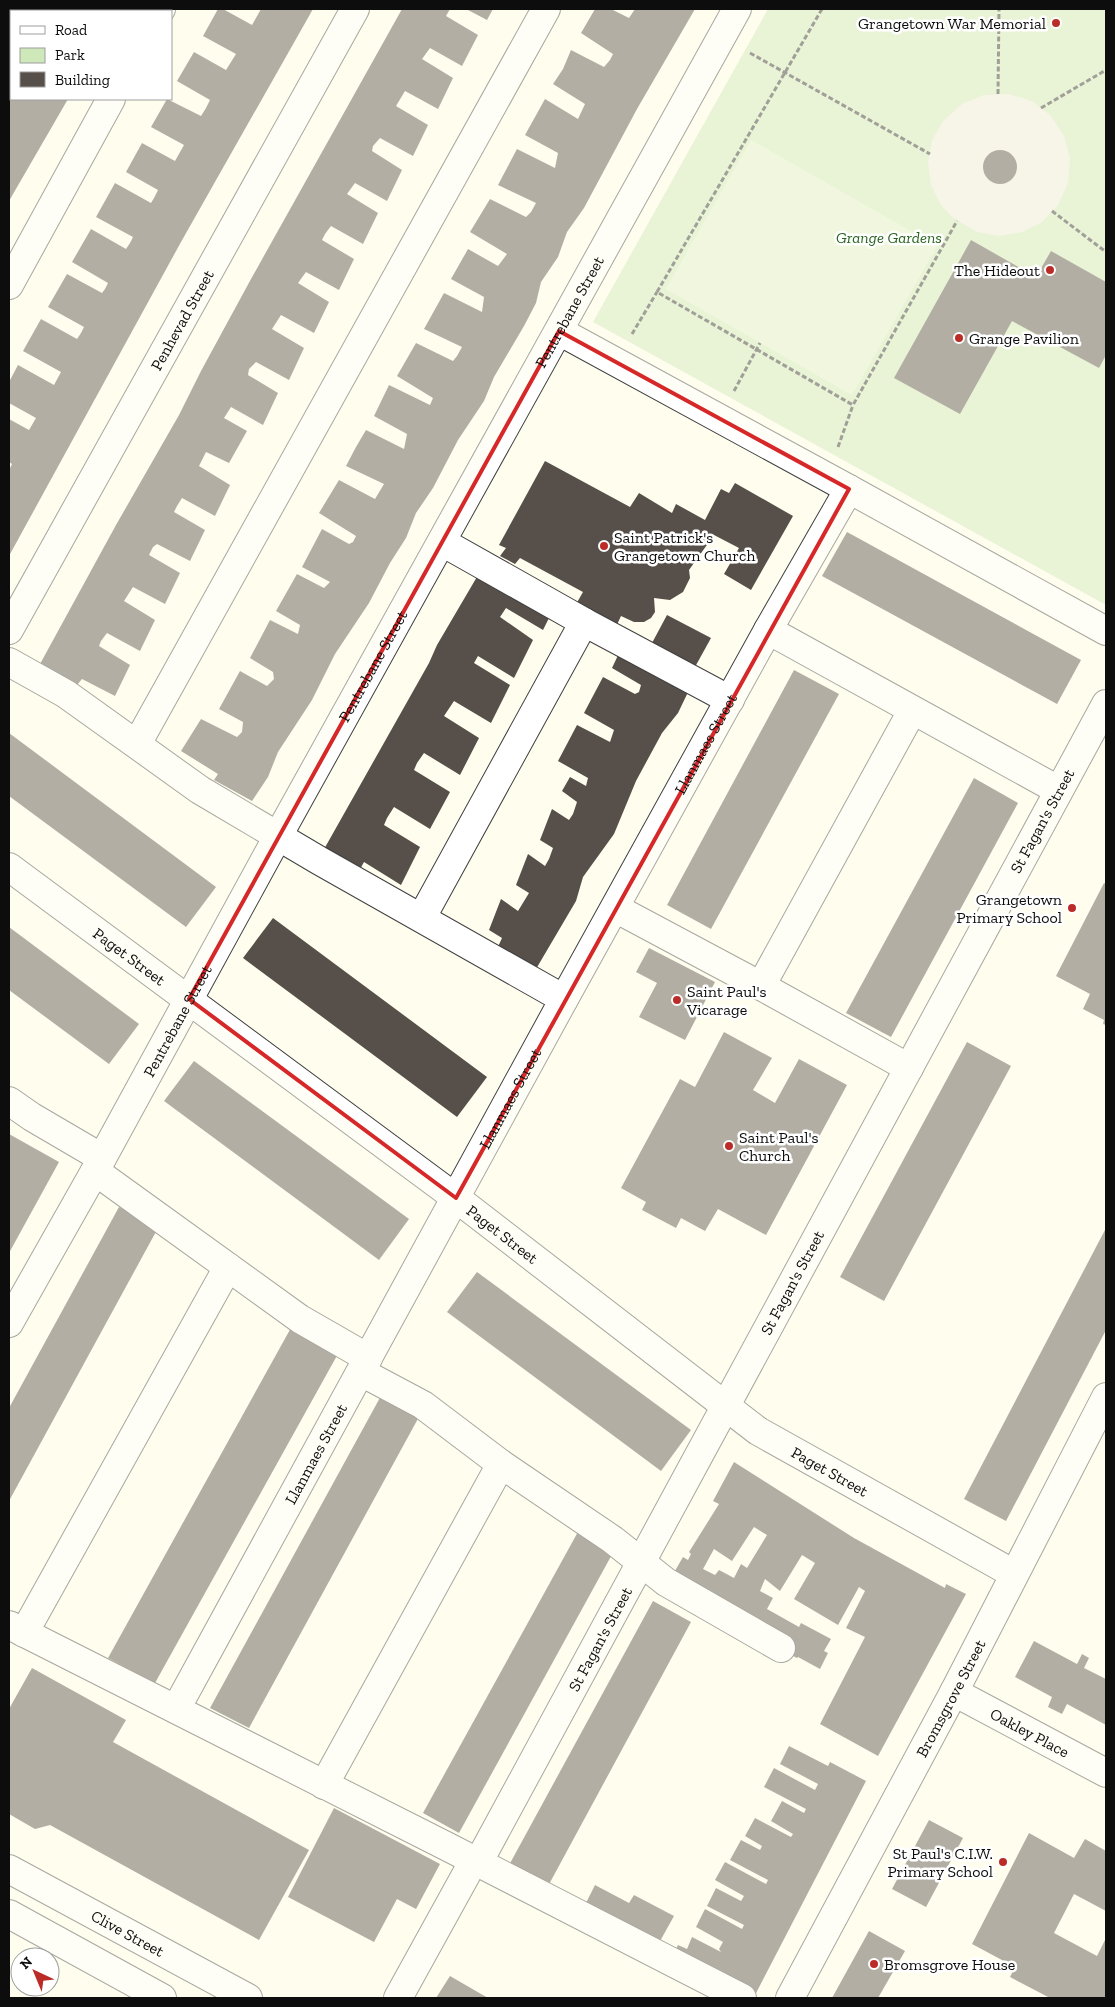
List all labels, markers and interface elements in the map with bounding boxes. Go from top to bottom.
legend [10,10,172,100]
place label: Grangetown War Memorial [858,14,1046,33]
marker: Grangetown War Memorial [1050,17,1062,29]
text: Road [55,21,88,39]
text: Park [55,46,85,64]
text: Building [55,71,110,89]
park label: Grange Gardens [836,228,942,247]
street label: Pentrebane Street [531,253,608,371]
place label: The Hideout [954,261,1040,280]
marker: The Hideout [1044,264,1056,276]
street label: Penhevad Street [147,266,218,374]
place label: Grange Pavilion [969,329,1080,348]
marker: Grange Pavilion [953,332,965,344]
place label: Saint Patrick's Grangetown Church [614,528,755,565]
marker: Saint Patrick's Grangetown Church [598,540,610,552]
street label: Pentrebane Street [334,607,411,725]
street label: Llanmaes Street [670,690,741,797]
street label: St Fagan's Street [1006,765,1079,876]
place label: Grangetown Primary School [956,890,1063,927]
marker: Grangetown Primary School [1066,902,1078,914]
street label: Paget Street [89,924,169,990]
street label: Pentrebane Street [139,962,216,1080]
place label: Saint Paul's Vicarage [686,982,766,1019]
marker: Saint Paul's Vicarage [671,994,683,1006]
street label: Llanmaes Street [475,1045,545,1152]
place label: Saint Paul's Church [739,1128,818,1165]
marker: Saint Paul's Church [723,1140,735,1152]
street label: Paget Street [463,1201,542,1268]
street label: St Fagan's Street [756,1227,828,1338]
street label: Llanmaes Street [281,1400,351,1508]
street label: Paget Street [788,1443,871,1501]
street label: St Fagan's Street [564,1584,636,1695]
street label: Bromsgrove Street [912,1636,989,1760]
street label: Oakley Place [987,1704,1072,1762]
place label: St Paul's C.I.W. Primary School [887,1844,993,1881]
marker: St Paul's C.I.W. Primary School [997,1856,1009,1868]
street label: Clive Street [88,1906,167,1961]
north arrow [10,1947,60,1997]
text: N [17,1953,36,1973]
place label: Bromsgrove House [884,1955,1015,1974]
marker: Bromsgrove House [868,1958,880,1970]

